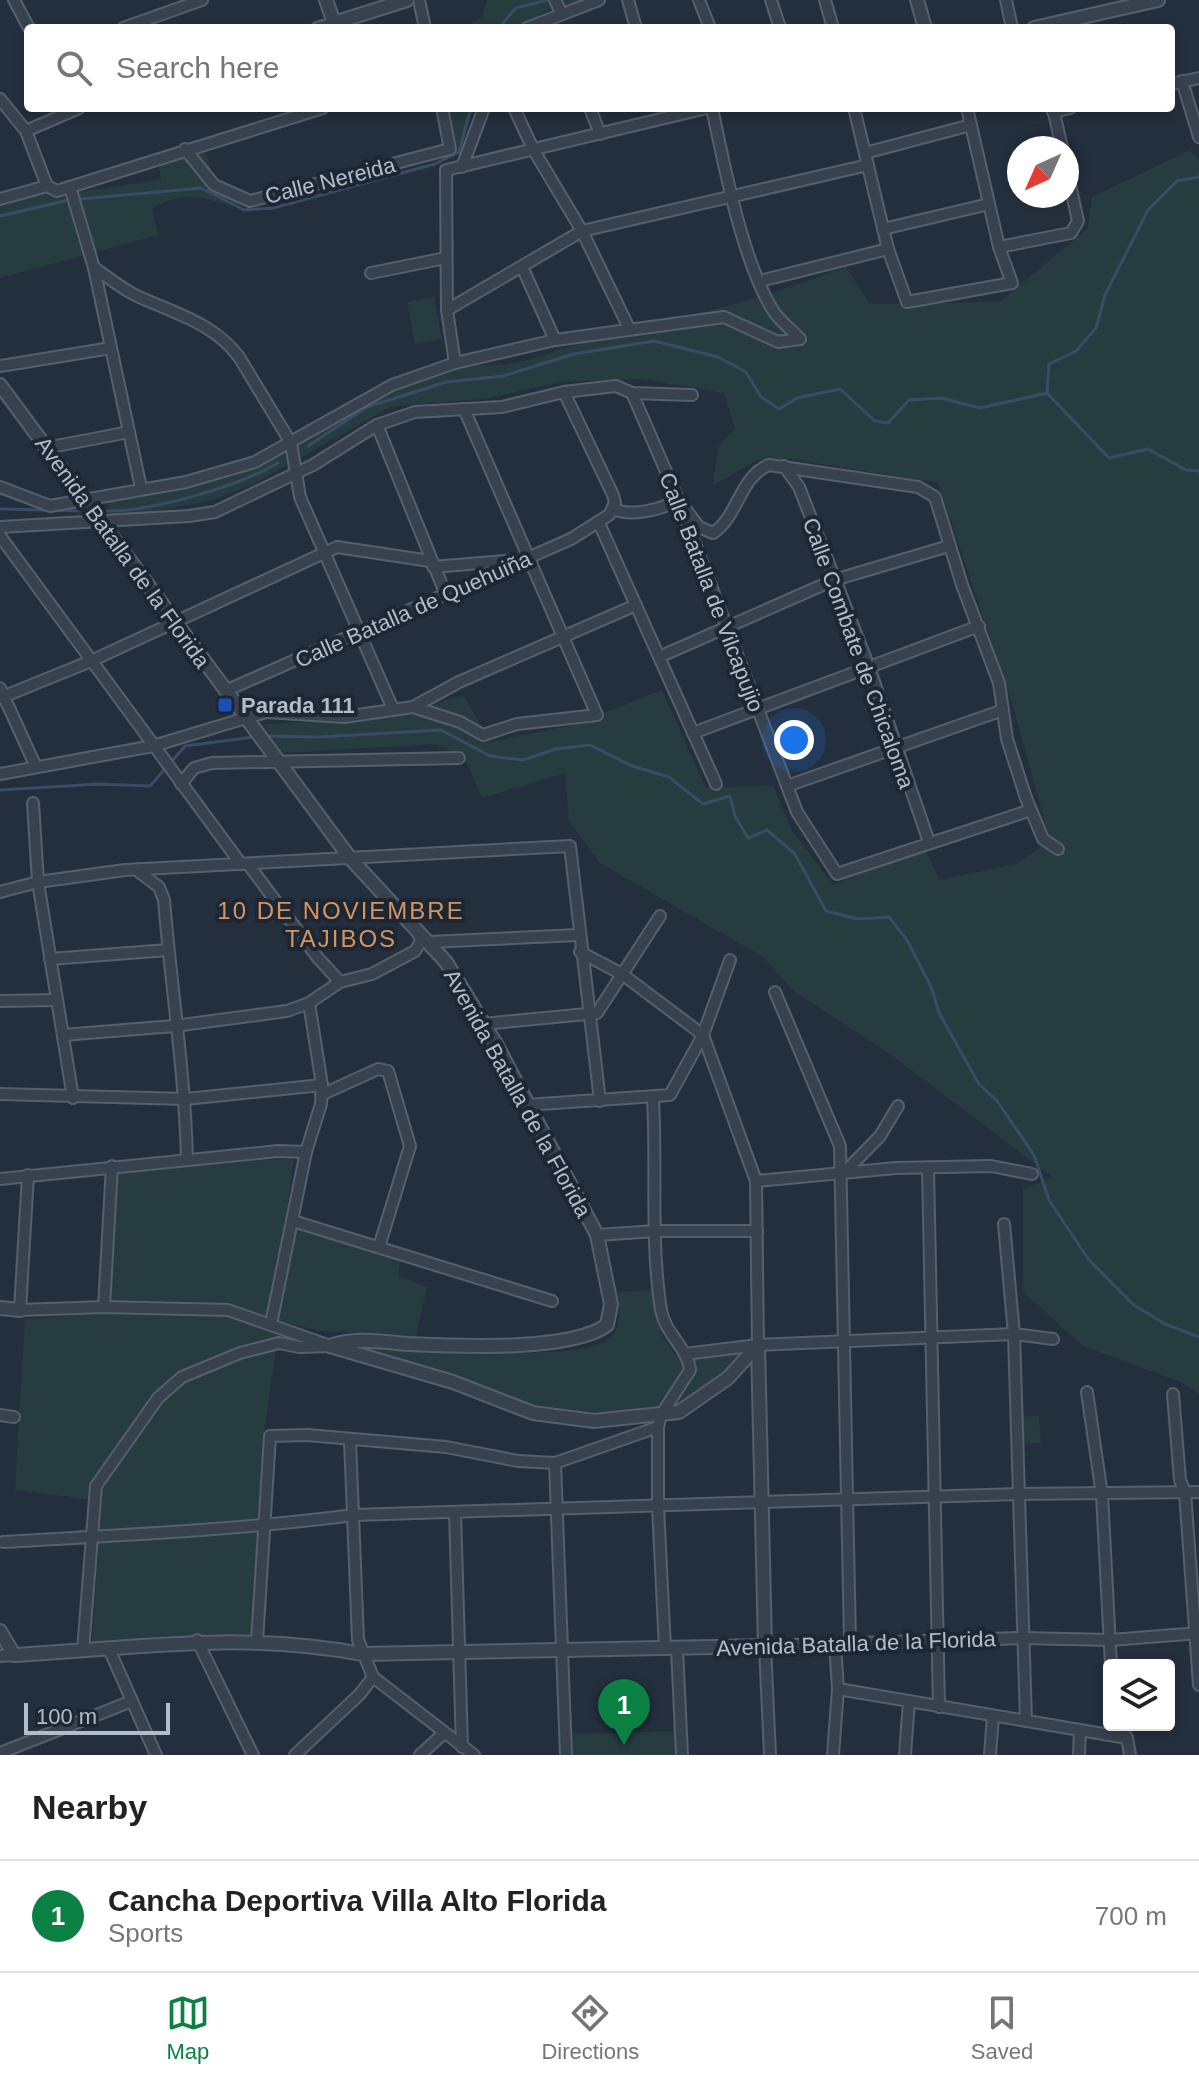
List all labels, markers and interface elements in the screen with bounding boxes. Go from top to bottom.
search box [24,24,1175,112]
icon: search [52,46,96,90]
text: Search here [116,51,279,84]
north arrow [1007,136,1079,208]
street label: Calle Nereida [262,152,399,209]
street label: Avenida Batalla de la Florida [30,432,215,673]
street label: Calle Batalla de Vilcapujio [654,469,769,715]
street label: Calle Combate de Chicaloma [798,514,919,793]
street label: Calle Batalla de Quehuiña [291,546,536,673]
place label: Parada 111 [241,693,355,718]
marker: Parada 111 [216,696,234,714]
your location [774,720,814,760]
district label: 10 DE NOVIEMBRE TAJIBOS [217,897,465,952]
street label: Avenida Batalla de la Florida [439,965,597,1222]
street label: Avenida Batalla de la Florida [716,1626,997,1661]
map controls [1103,1659,1175,1731]
button: layers [1103,1659,1175,1731]
pin: 1 [598,1679,650,1745]
scale bar [24,1699,170,1735]
text: 100 m [36,1704,97,1729]
text: Nearby [32,1788,147,1826]
text: Cancha Deportiva Villa Alto Florida [108,1884,606,1917]
text: 1 [51,1901,65,1931]
text: 700 m [1095,1901,1167,1931]
text: Sports [108,1918,183,1948]
tab: Map [166,1991,210,2065]
tab: Directions [541,1991,639,2065]
tab: Saved [971,1991,1033,2065]

